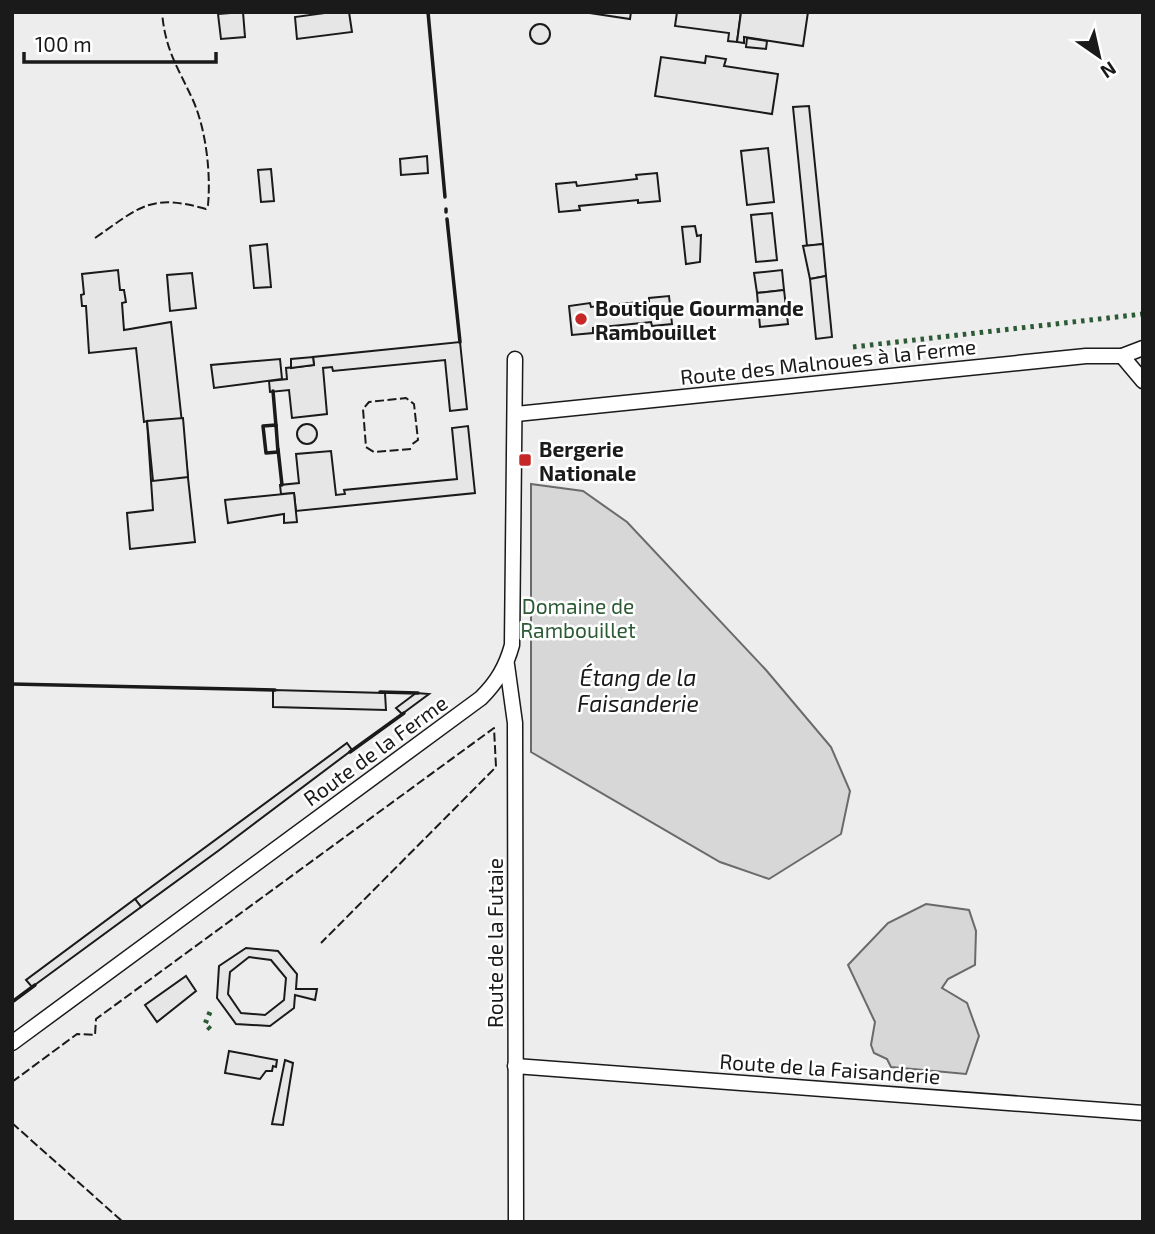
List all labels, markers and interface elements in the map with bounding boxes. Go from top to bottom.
scale bar [24,21,217,65]
north arrow [1064,21,1134,91]
text: 100 m [35,31,92,56]
text: N [1097,57,1121,84]
place label: Boutique Gourmande Rambouillet [595,295,804,344]
marker: Boutique Gourmande Rambouillet [573,311,589,327]
street label: Route des Malnoues à la Ferme [679,333,977,389]
place label: Bergerie Nationale [539,436,636,485]
marker: Bergerie Nationale [517,452,533,468]
park label: Domaine de Rambouillet [520,593,636,642]
water label: Étang de la Faisanderie [577,663,699,717]
street label: Route de la Ferme [298,689,452,811]
street label: Route de la Futaie [482,858,507,1028]
street label: Route de la Faisanderie [719,1048,941,1088]

